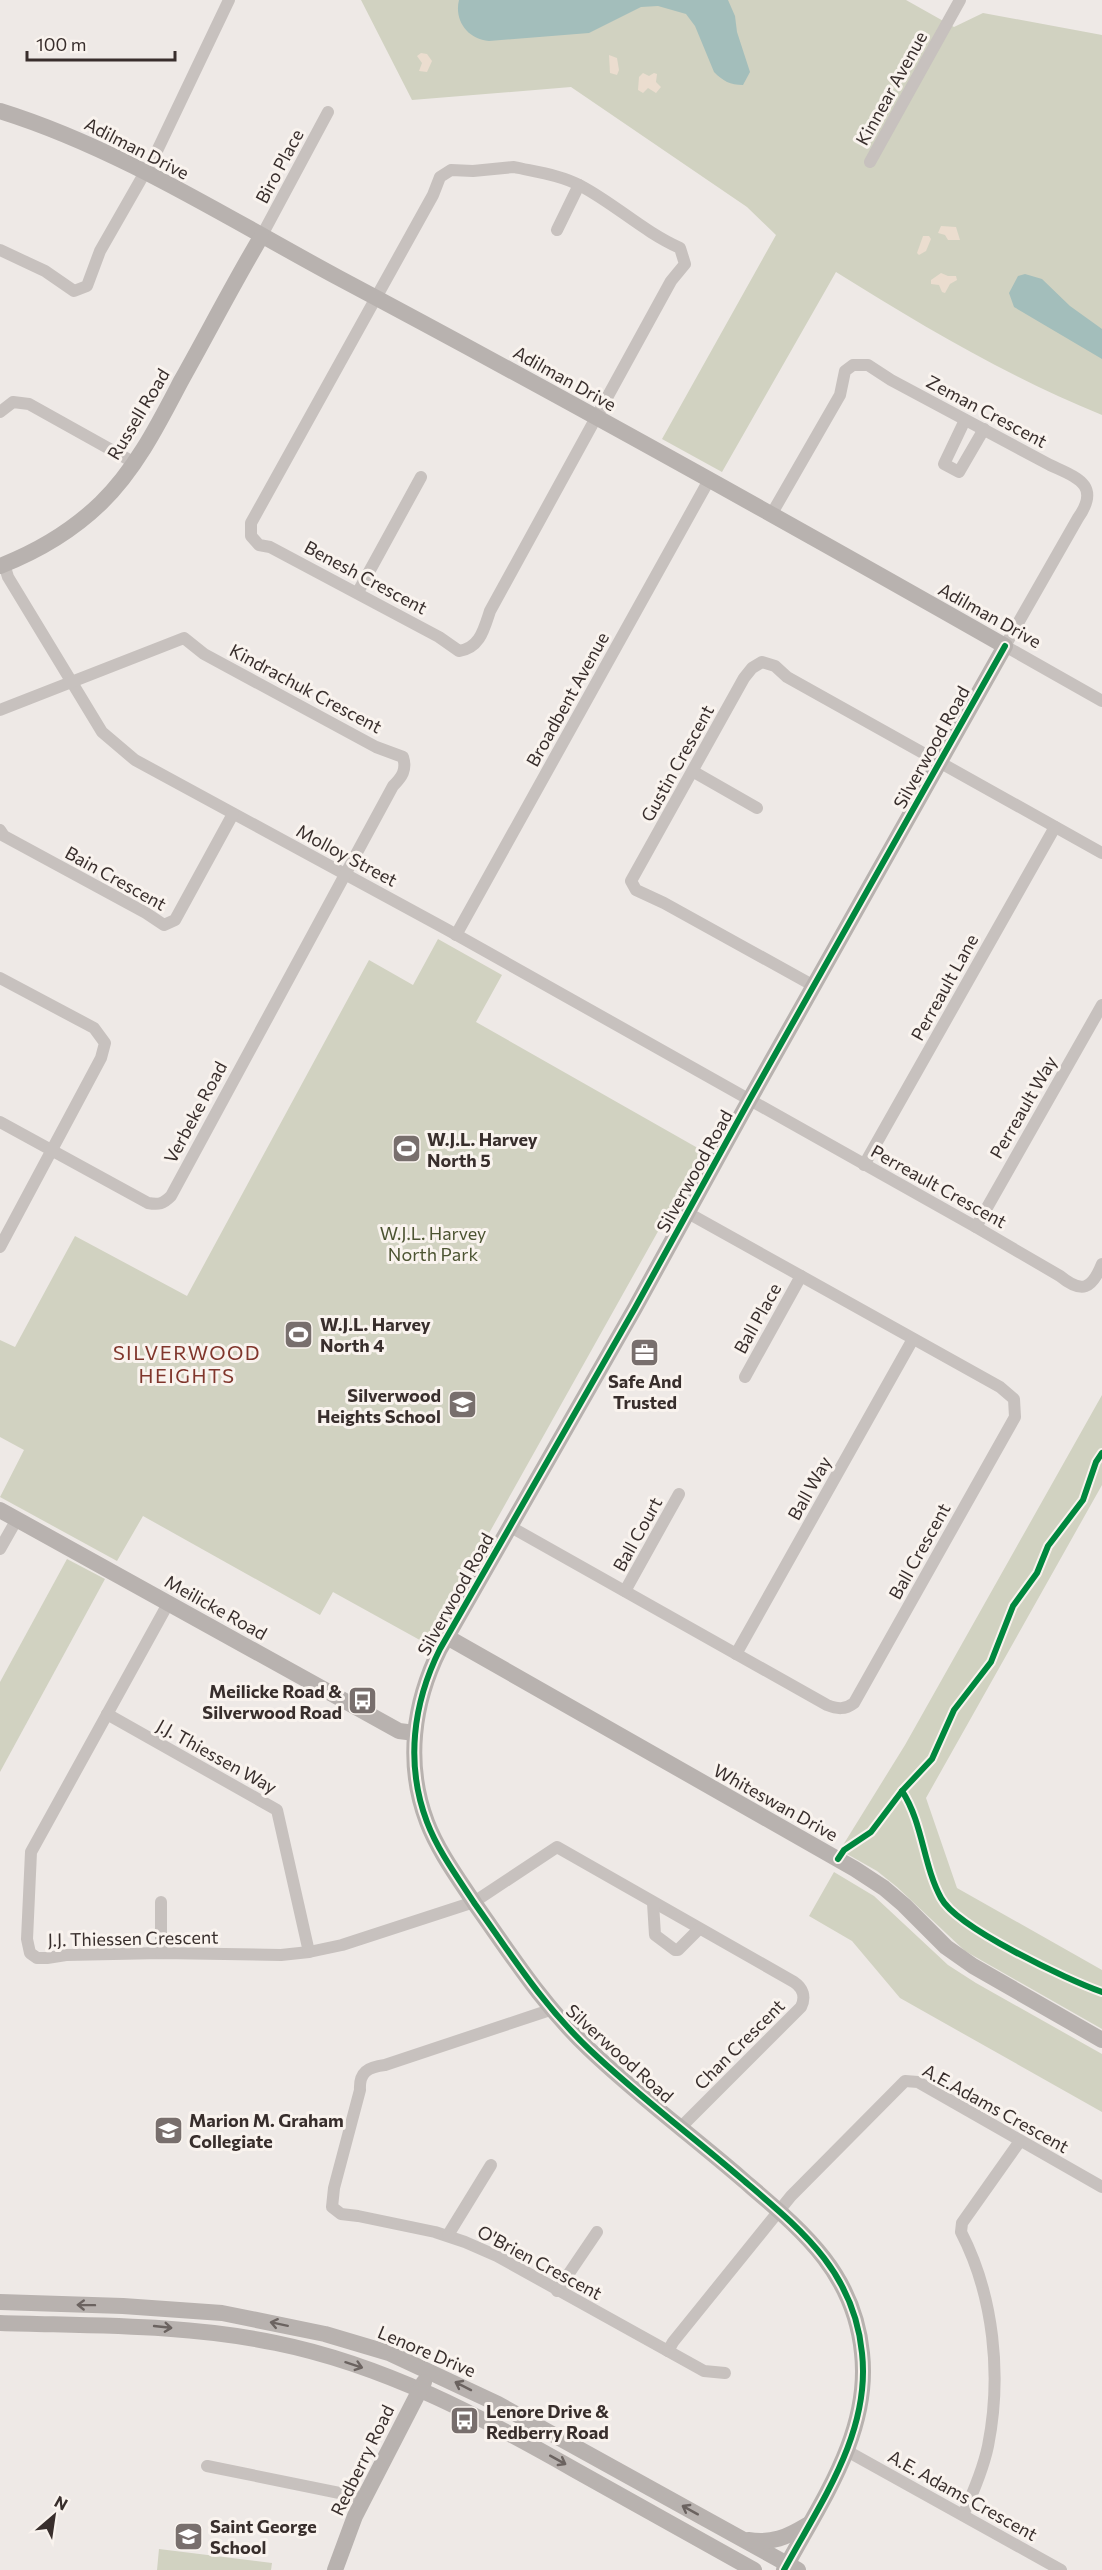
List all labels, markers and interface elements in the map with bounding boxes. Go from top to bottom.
scale bar [27,24,176,62]
street label: Kinnear Avenue [851,27,931,149]
text: 100 m [36,33,86,55]
street label: Adilman Drive [81,112,193,184]
street label: Biro Place [250,125,308,207]
street label: Adilman Drive [510,341,620,415]
street label: Russell Road [102,364,174,464]
street label: Zeman Crescent [923,370,1051,452]
street label: Benesh Crescent [301,535,431,619]
street label: Adilman Drive [935,578,1045,652]
street label: Broadbent Avenue [521,628,613,770]
street label: Kindrachuk Crescent [226,639,386,737]
street label: Silverwood Road [888,682,974,812]
street label: Gustin Crescent [636,701,718,825]
street label: Molloy Street [293,819,401,891]
street label: Bain Crescent [62,841,170,915]
street label: Perreault Lane [906,930,982,1044]
street label: Perreault Way [985,1052,1061,1162]
street label: Verbeke Road [159,1057,231,1167]
street label: Silverwood Road [651,1106,737,1236]
place label: W.J.L. Harvey North 5 [427,1128,538,1171]
sports icon: W.J.L. Harvey North 5 [390,1133,422,1165]
street label: Perreault Crescent [867,1140,1011,1232]
park label: W.J.L. Harvey North Park [380,1222,486,1265]
street label: Ball Place [729,1279,785,1357]
place label: W.J.L. Harvey North 4 [320,1313,431,1356]
sports icon: W.J.L. Harvey North 4 [283,1318,315,1350]
office icon: Safe And Trusted [629,1336,661,1368]
district label: SILVERWOOD HEIGHTS [113,1340,261,1387]
place label: Safe And Trusted [608,1370,682,1413]
place label: Silverwood Heights School [317,1384,441,1427]
school or university icon: Silverwood Heights School [446,1389,478,1421]
street label: Ball Way [783,1452,835,1524]
street label: Ball Court [608,1493,666,1575]
street label: Ball Crescent [884,1499,954,1603]
street label: Silverwood Road [412,1529,498,1659]
street label: Meilicke Road [161,1570,271,1644]
place label: Meilicke Road & Silverwood Road [202,1680,342,1723]
bus stop icon: Meilicke Road & Silverwood Road [347,1685,379,1717]
street label: J.J. Thiessen Way [153,1714,281,1798]
street label: Whiteswan Drive [710,1759,842,1845]
street label: J.J. Thiessen Crescent [47,1926,219,1950]
street label: Chan Crescent [689,1994,789,2094]
street label: Silverwood Road [562,1999,678,2107]
street label: A.E.Adams Crescent [919,2059,1073,2157]
place label: Marion M. Graham Collegiate [189,2109,344,2152]
school or university icon: Marion M. Graham Collegiate [152,2114,184,2146]
street label: O'Brien Crescent [474,2220,606,2304]
one-way arrow [76,2299,96,2310]
one-way arrow [270,2318,290,2329]
street label: Lenore Drive [375,2321,479,2381]
one-way arrow [153,2322,173,2333]
one-way arrow [344,2360,363,2371]
one-way arrow [455,2380,473,2391]
place label: Lenore Drive & Redberry Road [486,2400,609,2443]
street label: Redberry Road [326,2401,398,2519]
bus stop icon: Lenore Drive & Redberry Road [449,2405,481,2437]
street label: A.E. Adams Crescent [885,2445,1041,2545]
one-way arrow [549,2454,566,2466]
north arrow [24,2486,84,2546]
text: N [52,2491,71,2514]
one-way arrow [681,2504,699,2515]
place label: Saint George School [210,2515,317,2558]
school or university icon: Saint George School [173,2520,205,2552]

